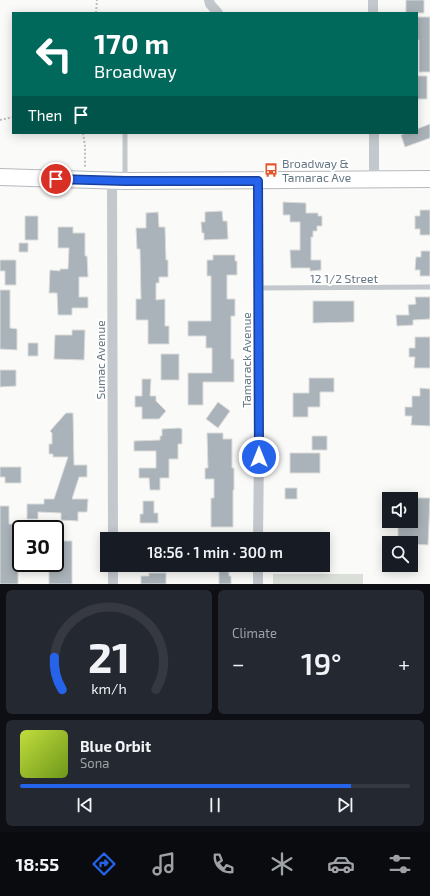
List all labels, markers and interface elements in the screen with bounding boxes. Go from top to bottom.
text: 170 m [94,26,169,60]
icon: left [28,28,80,80]
text: Broadway [94,60,177,82]
icon: arrive [70,104,92,126]
text: Then [28,106,62,124]
place label: Broadway & Tamarac Ave [282,156,351,184]
pin [39,162,73,196]
bus stop icon: Broadway & Tamarac Ave [263,162,279,178]
icon: arrive [45,168,67,190]
street label: 12 1/2 Street [310,271,378,285]
street label: Tamarack Avenue [239,312,253,408]
street label: Sumac Avenue [93,320,107,400]
position arrow [238,436,280,478]
map controls [382,492,418,572]
button: sound [382,492,418,528]
speed limit sign: 30 [12,520,64,572]
button: search [382,536,418,572]
text: 18:56 · 1 min · 300 m [147,543,283,561]
text: Climate [232,625,277,641]
text: 21 [88,631,130,681]
text: 19° [301,645,342,681]
text: − [232,650,245,676]
text: + [398,650,410,676]
text: km/h [91,680,127,697]
text: Blue Orbit [80,737,151,755]
text: Sona [80,755,109,771]
icon: previous [74,794,96,816]
icon: pause [204,794,226,816]
icon: next [334,794,356,816]
icon: directions [90,850,118,878]
icon: music [150,850,178,878]
icon: phone [209,850,237,878]
icon: climate [268,850,296,878]
icon: car [327,850,355,878]
icon: filters [386,850,414,878]
text: 18:55 [16,853,59,875]

